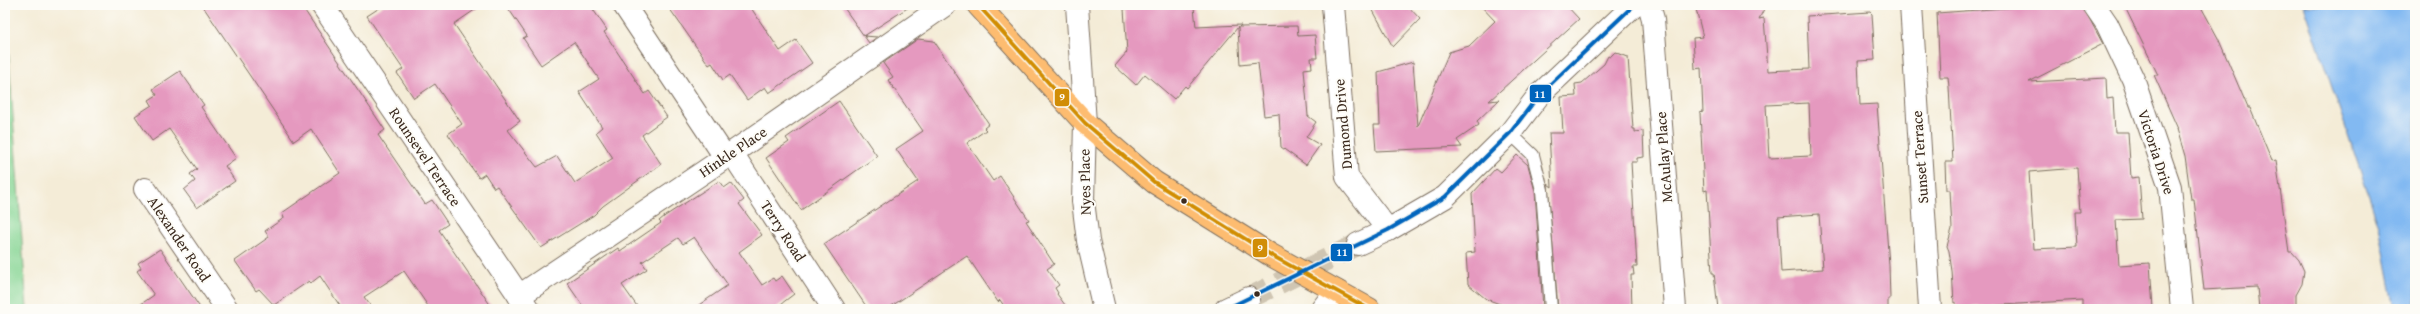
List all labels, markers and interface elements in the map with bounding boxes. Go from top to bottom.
street label: Dumond Drive [1328,78,1357,170]
line badge: 11 [1529,84,1552,103]
text: 11 [1534,86,1546,102]
line badge: 9 [1054,88,1070,107]
text: 9 [1059,89,1065,105]
street label: Rounsevel Terrace [384,103,466,210]
street label: Victoria Drive [2133,107,2180,197]
street label: Sunset Terrace [1906,110,1933,204]
street label: McAulay Place [1650,111,1677,203]
street label: Hinkle Place [695,121,771,182]
street label: Nyes Place [1073,149,1096,215]
street label: Alexander Road [143,192,216,286]
street label: Terry Road [756,196,811,266]
unlabelled marker [1179,196,1189,206]
line badge: 9 [1252,238,1268,258]
text: 9 [1257,240,1263,256]
line badge: 11 [1330,243,1353,262]
text: 11 [1336,244,1348,260]
unlabelled marker [1252,289,1262,299]

